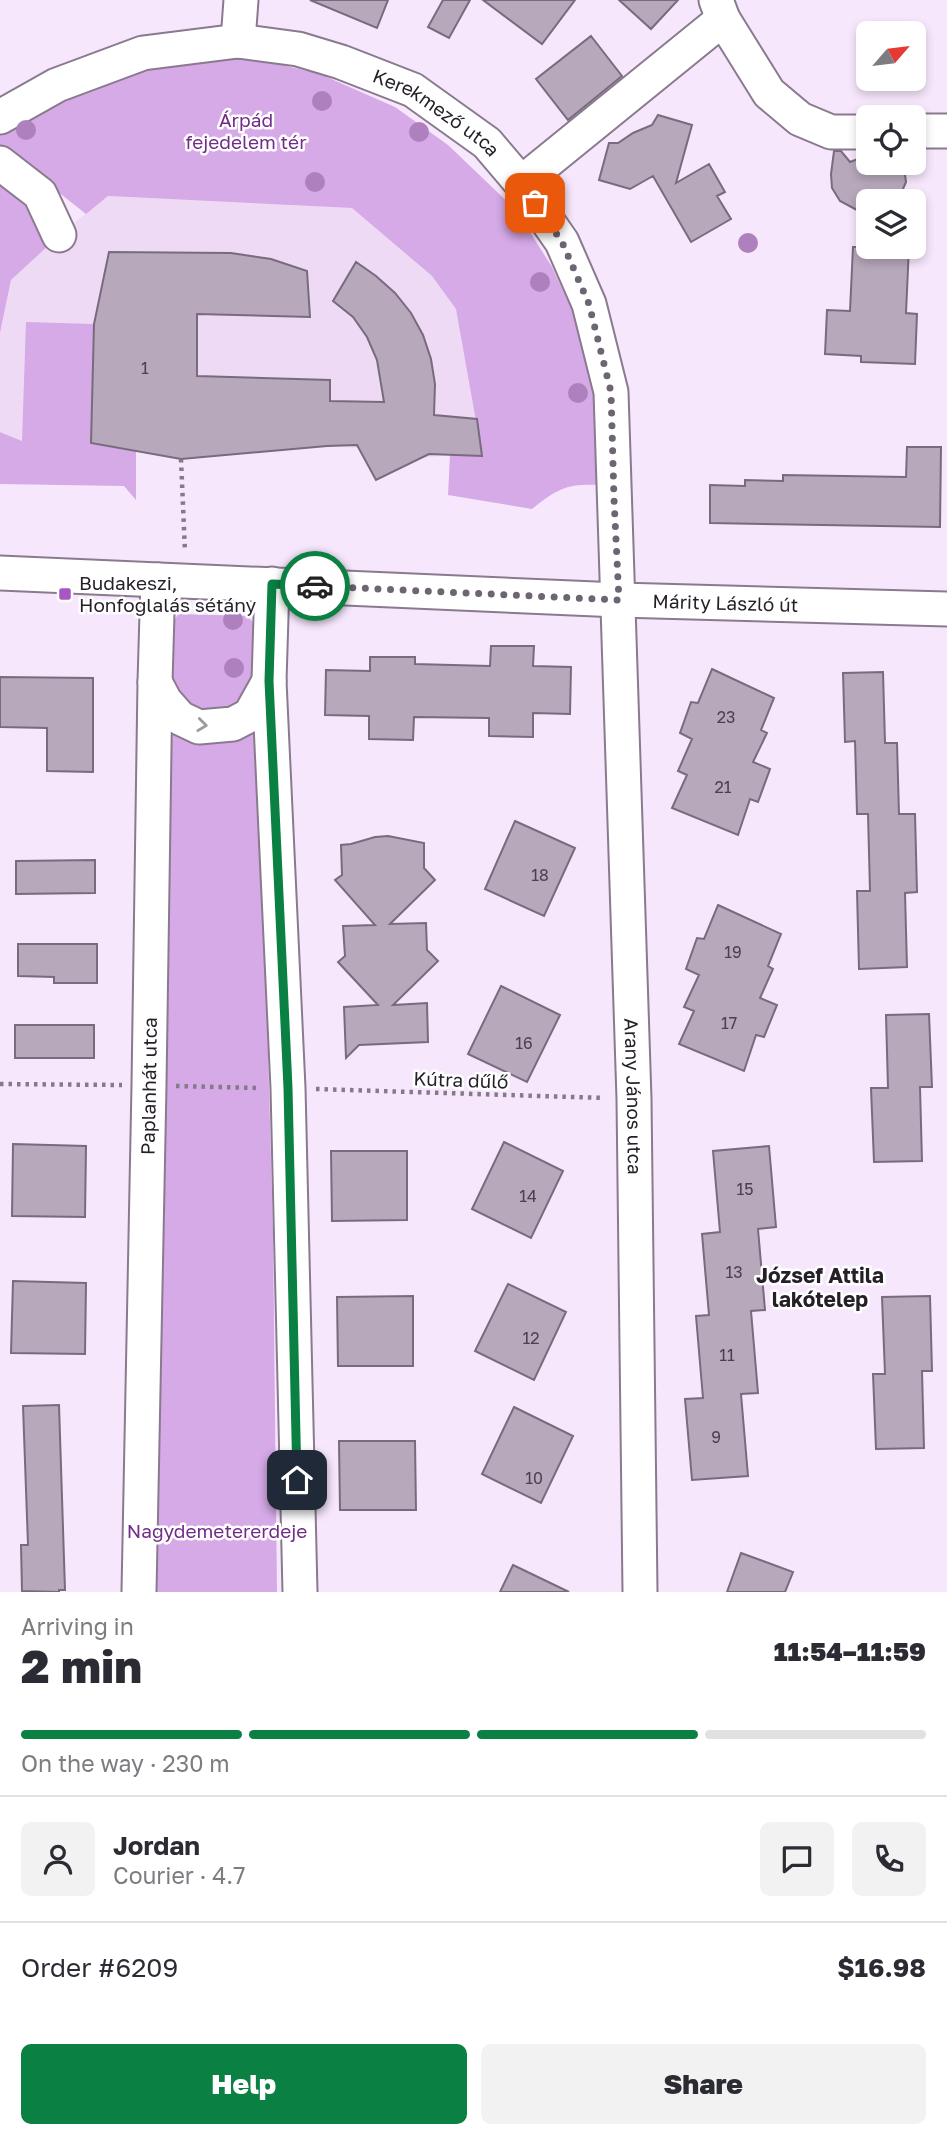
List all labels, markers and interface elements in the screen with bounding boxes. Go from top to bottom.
north arrow [856,21,926,91]
map controls [856,21,926,259]
street label: Kerekmező utca [370,64,505,161]
button: locate [856,105,926,175]
park label: Árpád fejedelem tér [185,108,307,153]
pin [505,173,565,233]
icon: bag [516,184,554,222]
button: layers [856,189,926,259]
house number: 1 [141,358,149,378]
courier [280,551,350,621]
icon: car [296,567,334,605]
place label: Budakeszi, Honfoglalás sétány [79,571,257,616]
marker: Budakeszi, Honfoglalás sétány [57,586,73,602]
street label: Márity László út [652,589,799,616]
house number: 23 [717,707,735,727]
one-way arrow [196,717,208,732]
house number: 21 [714,777,732,797]
house number: 18 [531,865,549,885]
house number: 19 [724,942,742,962]
house number: 17 [721,1013,737,1033]
street label: Paplanhát utca [136,1017,161,1155]
street label: Arany János utca [620,1018,647,1175]
house number: 16 [515,1033,533,1053]
street label: Kútra dűlő [413,1066,509,1093]
house number: 15 [736,1179,754,1199]
house number: 14 [519,1186,537,1206]
house number: 13 [725,1262,743,1282]
district label: József Attila lakótelep [756,1262,884,1312]
house number: 12 [522,1328,540,1348]
house number: 11 [719,1345,735,1365]
house number: 9 [711,1427,721,1447]
pin [267,1450,327,1510]
icon: home [278,1461,316,1499]
house number: 10 [525,1468,543,1488]
park label: Nagydemetererdeje [127,1519,307,1542]
text: Arriving in [21,1612,134,1640]
text: 11:54–11:59 [774,1636,926,1667]
text: 2 min [21,1638,142,1693]
text: On the way · 230 m [21,1749,230,1777]
button: person [21,1822,95,1896]
button: chat [760,1822,834,1896]
button: phone [852,1822,926,1896]
text: Jordan [113,1830,200,1861]
text: Courier · 4.7 [113,1861,245,1889]
text: Order #6209 [21,1952,178,1983]
text: $16.98 [837,1952,926,1983]
button: Help [21,2044,467,2124]
button: Share [481,2044,926,2124]

